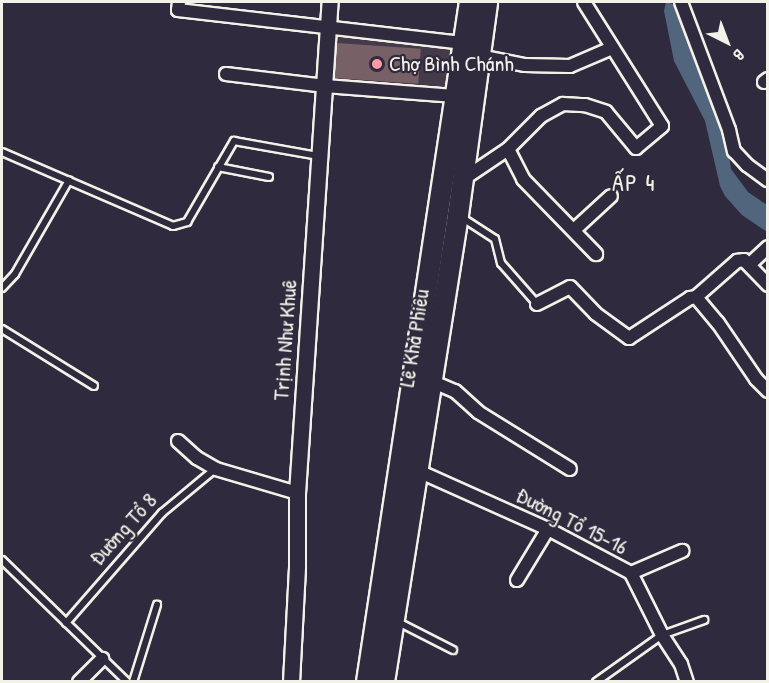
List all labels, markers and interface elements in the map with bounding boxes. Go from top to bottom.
north arrow [697,12,757,72]
text: B [729,44,749,66]
place label: Chợ Bình Chánh [389,51,514,77]
marker: Chợ Bình Chánh [370,57,384,71]
district label: ẤP 4 [612,169,656,197]
street label: Trịnh Như Khuê [268,279,302,401]
street label: Lê Khả Phiêu [393,287,435,389]
street label: Đường Tổ 15-16 [512,482,632,560]
street label: Đường Tổ 8 [84,487,162,571]

